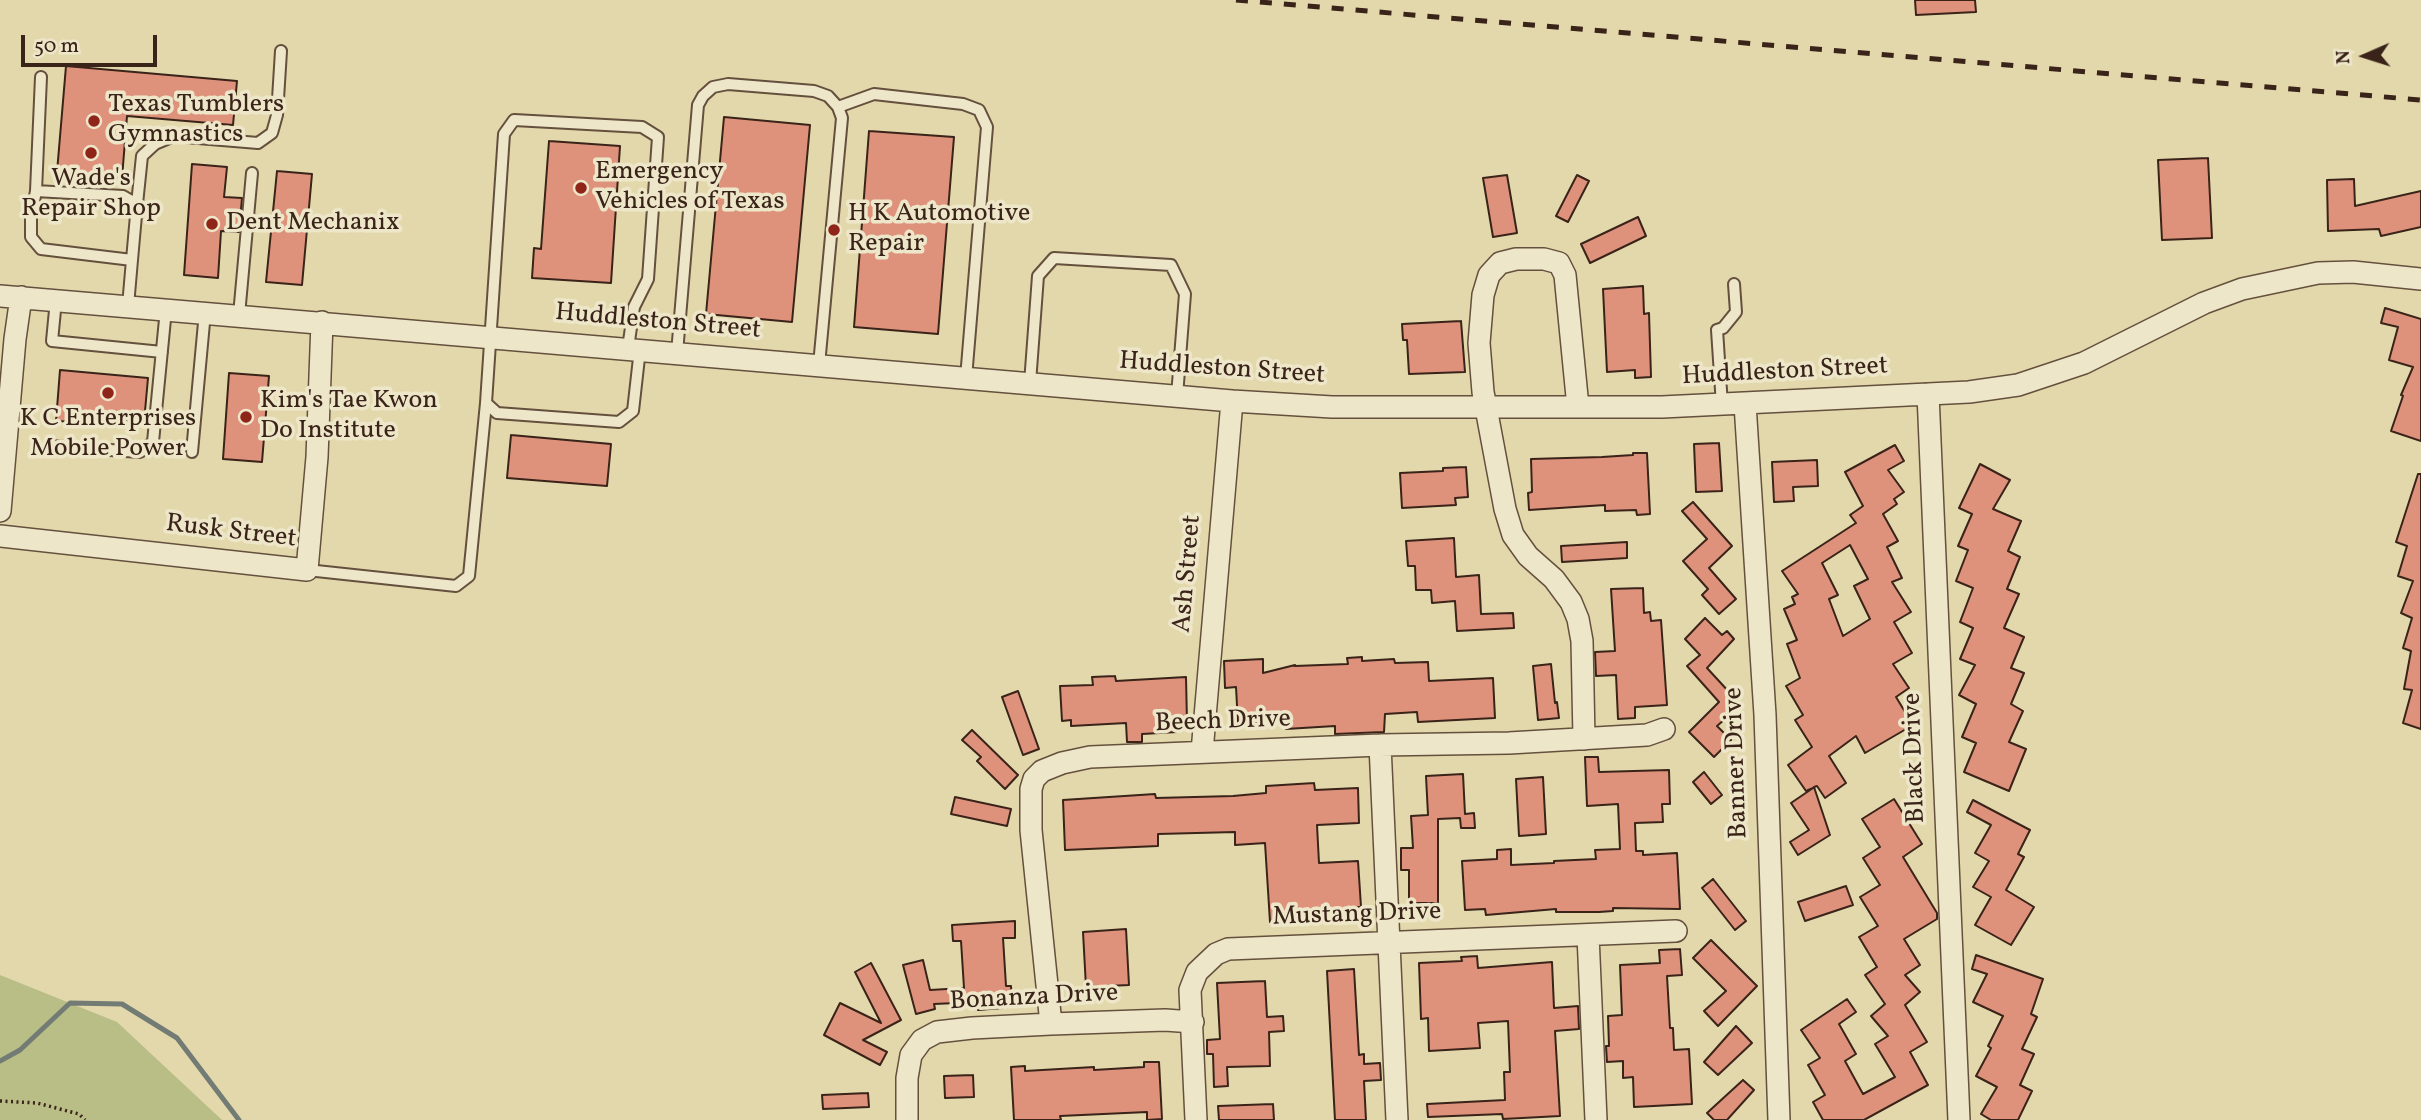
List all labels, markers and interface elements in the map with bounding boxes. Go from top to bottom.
scale bar [24,21,161,65]
north arrow [2330,21,2400,91]
text: 50 m [34,32,79,61]
text: N [2331,50,2357,65]
place label: Texas Tumblers Gymnastics [108,90,284,152]
marker: Texas Tumblers Gymnastics [86,113,102,129]
marker: Wade's Repair Shop [83,145,99,161]
place label: Emergency Vehicles of Texas [595,157,785,218]
place label: Wade's Repair Shop [21,164,161,226]
marker: Emergency Vehicles of Texas [573,180,589,196]
place label: H K Automotive Repair [848,199,1030,260]
place label: Dent Mechanix [226,208,399,240]
marker: Dent Mechanix [204,216,220,232]
marker: H K Automotive Repair [826,222,842,238]
street label: Huddleston Street [554,298,762,348]
street label: Huddleston Street [1118,347,1326,393]
street label: Huddleston Street [1681,352,1889,394]
marker: K C Enterprises Mobile Power [100,385,116,401]
place label: Kim's Tae Kwon Do Institute [260,386,438,448]
place label: K C Enterprises Mobile Power [20,404,196,466]
marker: Kim's Tae Kwon Do Institute [238,409,254,425]
street label: Rusk Street [164,510,298,556]
street label: Ash Street [1168,514,1210,634]
street label: Banner Drive [1720,686,1756,840]
street label: Black Drive [1898,692,1934,824]
street label: Beech Drive [1154,705,1292,741]
street label: Mustang Drive [1272,897,1442,935]
street label: Bonanza Drive [949,979,1119,1019]

